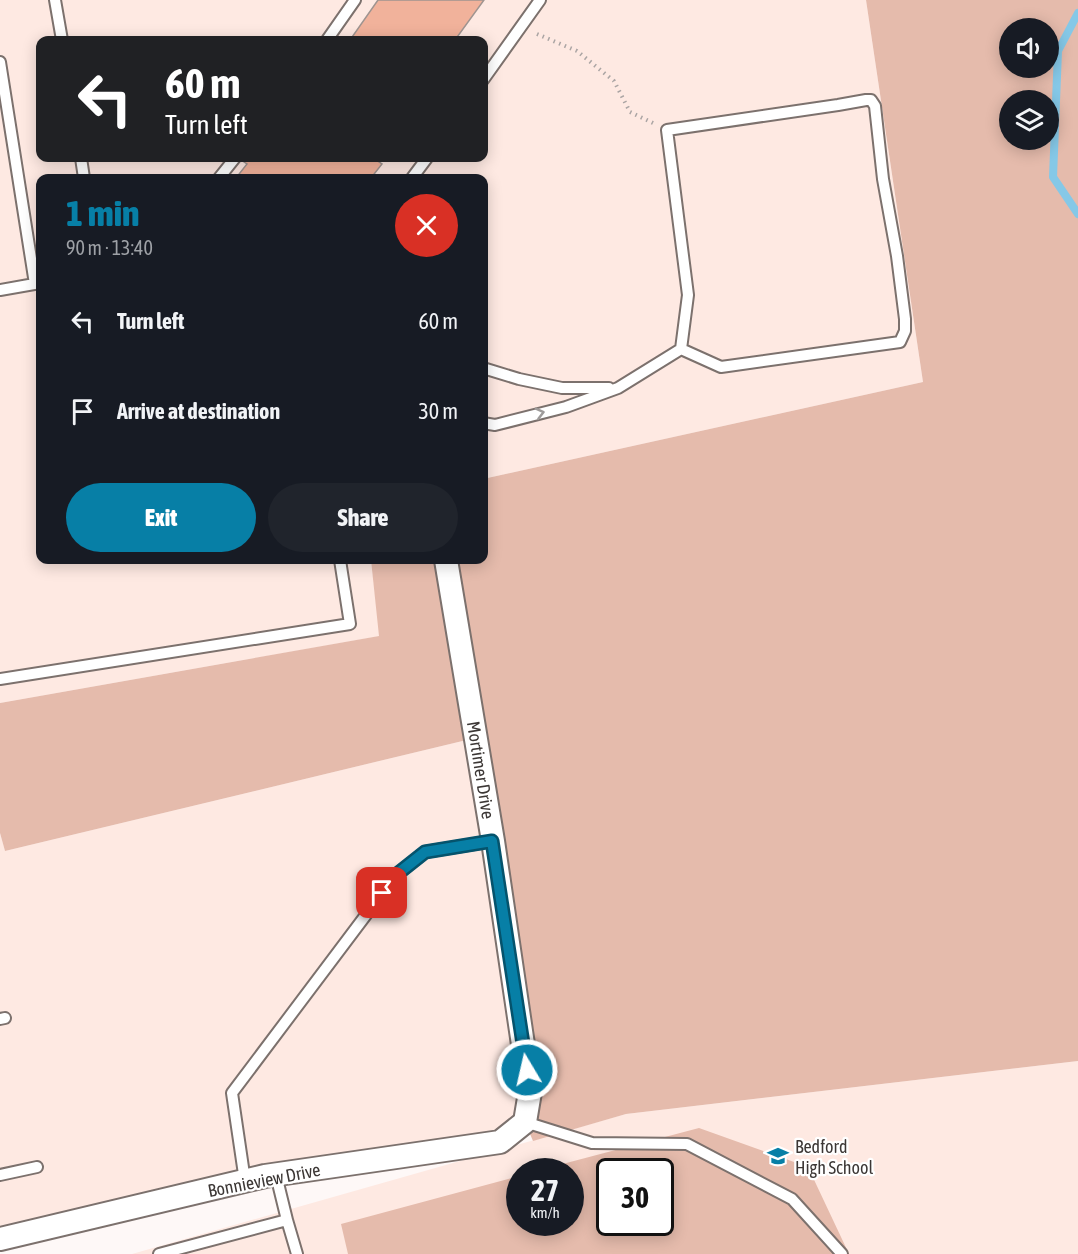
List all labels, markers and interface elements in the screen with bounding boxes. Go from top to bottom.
map controls [999,18,1059,150]
button: sound [999,18,1059,78]
text: 60 m [165,59,240,107]
icon: left [66,60,144,138]
button: layers [999,90,1059,150]
text: Turn left [165,109,248,140]
text: 1 min [66,192,140,234]
button: close [395,194,458,257]
text: 90 m · 13:40 [66,236,153,259]
icon: left [66,305,99,338]
text: Turn left [117,308,184,334]
text: 60 m [418,308,458,334]
icon: arrive [66,395,99,428]
text: Arrive at destination [117,398,280,424]
text: 30 m [418,398,458,424]
one-way arrow [535,408,545,421]
button: Exit [66,483,256,552]
button: Share [268,483,458,552]
street label: Mortimer Drive [463,720,499,820]
pin [356,867,407,918]
icon: arrive [365,876,398,909]
position arrow [495,1038,559,1102]
place label: Bedford High School [795,1136,873,1178]
school or university icon: Bedford High School [766,1144,790,1168]
speed limit sign: 30 [596,1158,674,1236]
street label: Bonnieview Drive [206,1159,322,1201]
text: 27 [531,1173,559,1207]
text: km/h [530,1204,560,1221]

